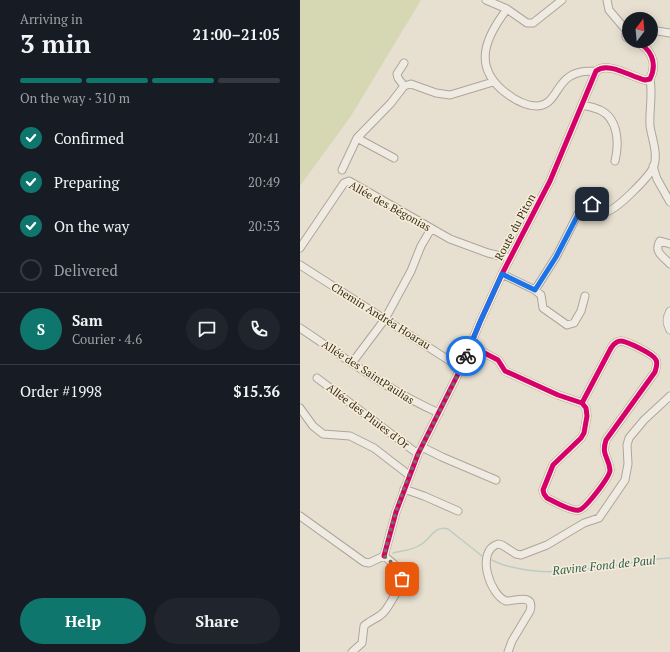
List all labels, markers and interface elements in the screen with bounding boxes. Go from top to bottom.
text: Arriving in [20,10,83,28]
north arrow [622,12,658,48]
map controls [622,12,658,48]
text: 21:00–21:05 [193,24,280,44]
text: 3 min [20,26,91,60]
text: On the way · 310 m [20,89,130,107]
icon: check [20,127,42,149]
text: Confirmed [54,128,124,148]
text: 20:41 [248,129,280,147]
icon: check [20,171,42,193]
text: Preparing [54,172,119,192]
text: 20:49 [248,173,280,191]
street label: Allée des Bégonias [347,178,434,234]
pin [575,187,609,221]
street label: Route du Piton [492,191,539,263]
icon: home [581,193,603,215]
icon: check [20,215,42,237]
text: On the way [54,216,129,236]
text: 20:53 [248,217,280,235]
text: Delivered [54,260,118,280]
street label: Chemin Andréa Hoarau [329,280,434,353]
button: chat [186,308,228,350]
button: phone [238,308,280,350]
text: Sam [72,310,103,330]
text: S [37,319,45,339]
text: Courier · 4.6 [72,330,142,348]
courier [446,336,486,376]
street label: Allée des SaintPaulias [319,337,417,407]
icon: bike [455,345,477,367]
street label: Allée des Pluies d'Or [324,380,413,452]
text: Order #1998 [20,381,102,401]
text: $15.36 [233,381,280,401]
water label: Ravine Fond de Paul [551,552,657,578]
pin [385,562,419,596]
icon: bag [391,568,413,590]
button: Help [20,598,146,644]
button: Share [154,598,280,644]

